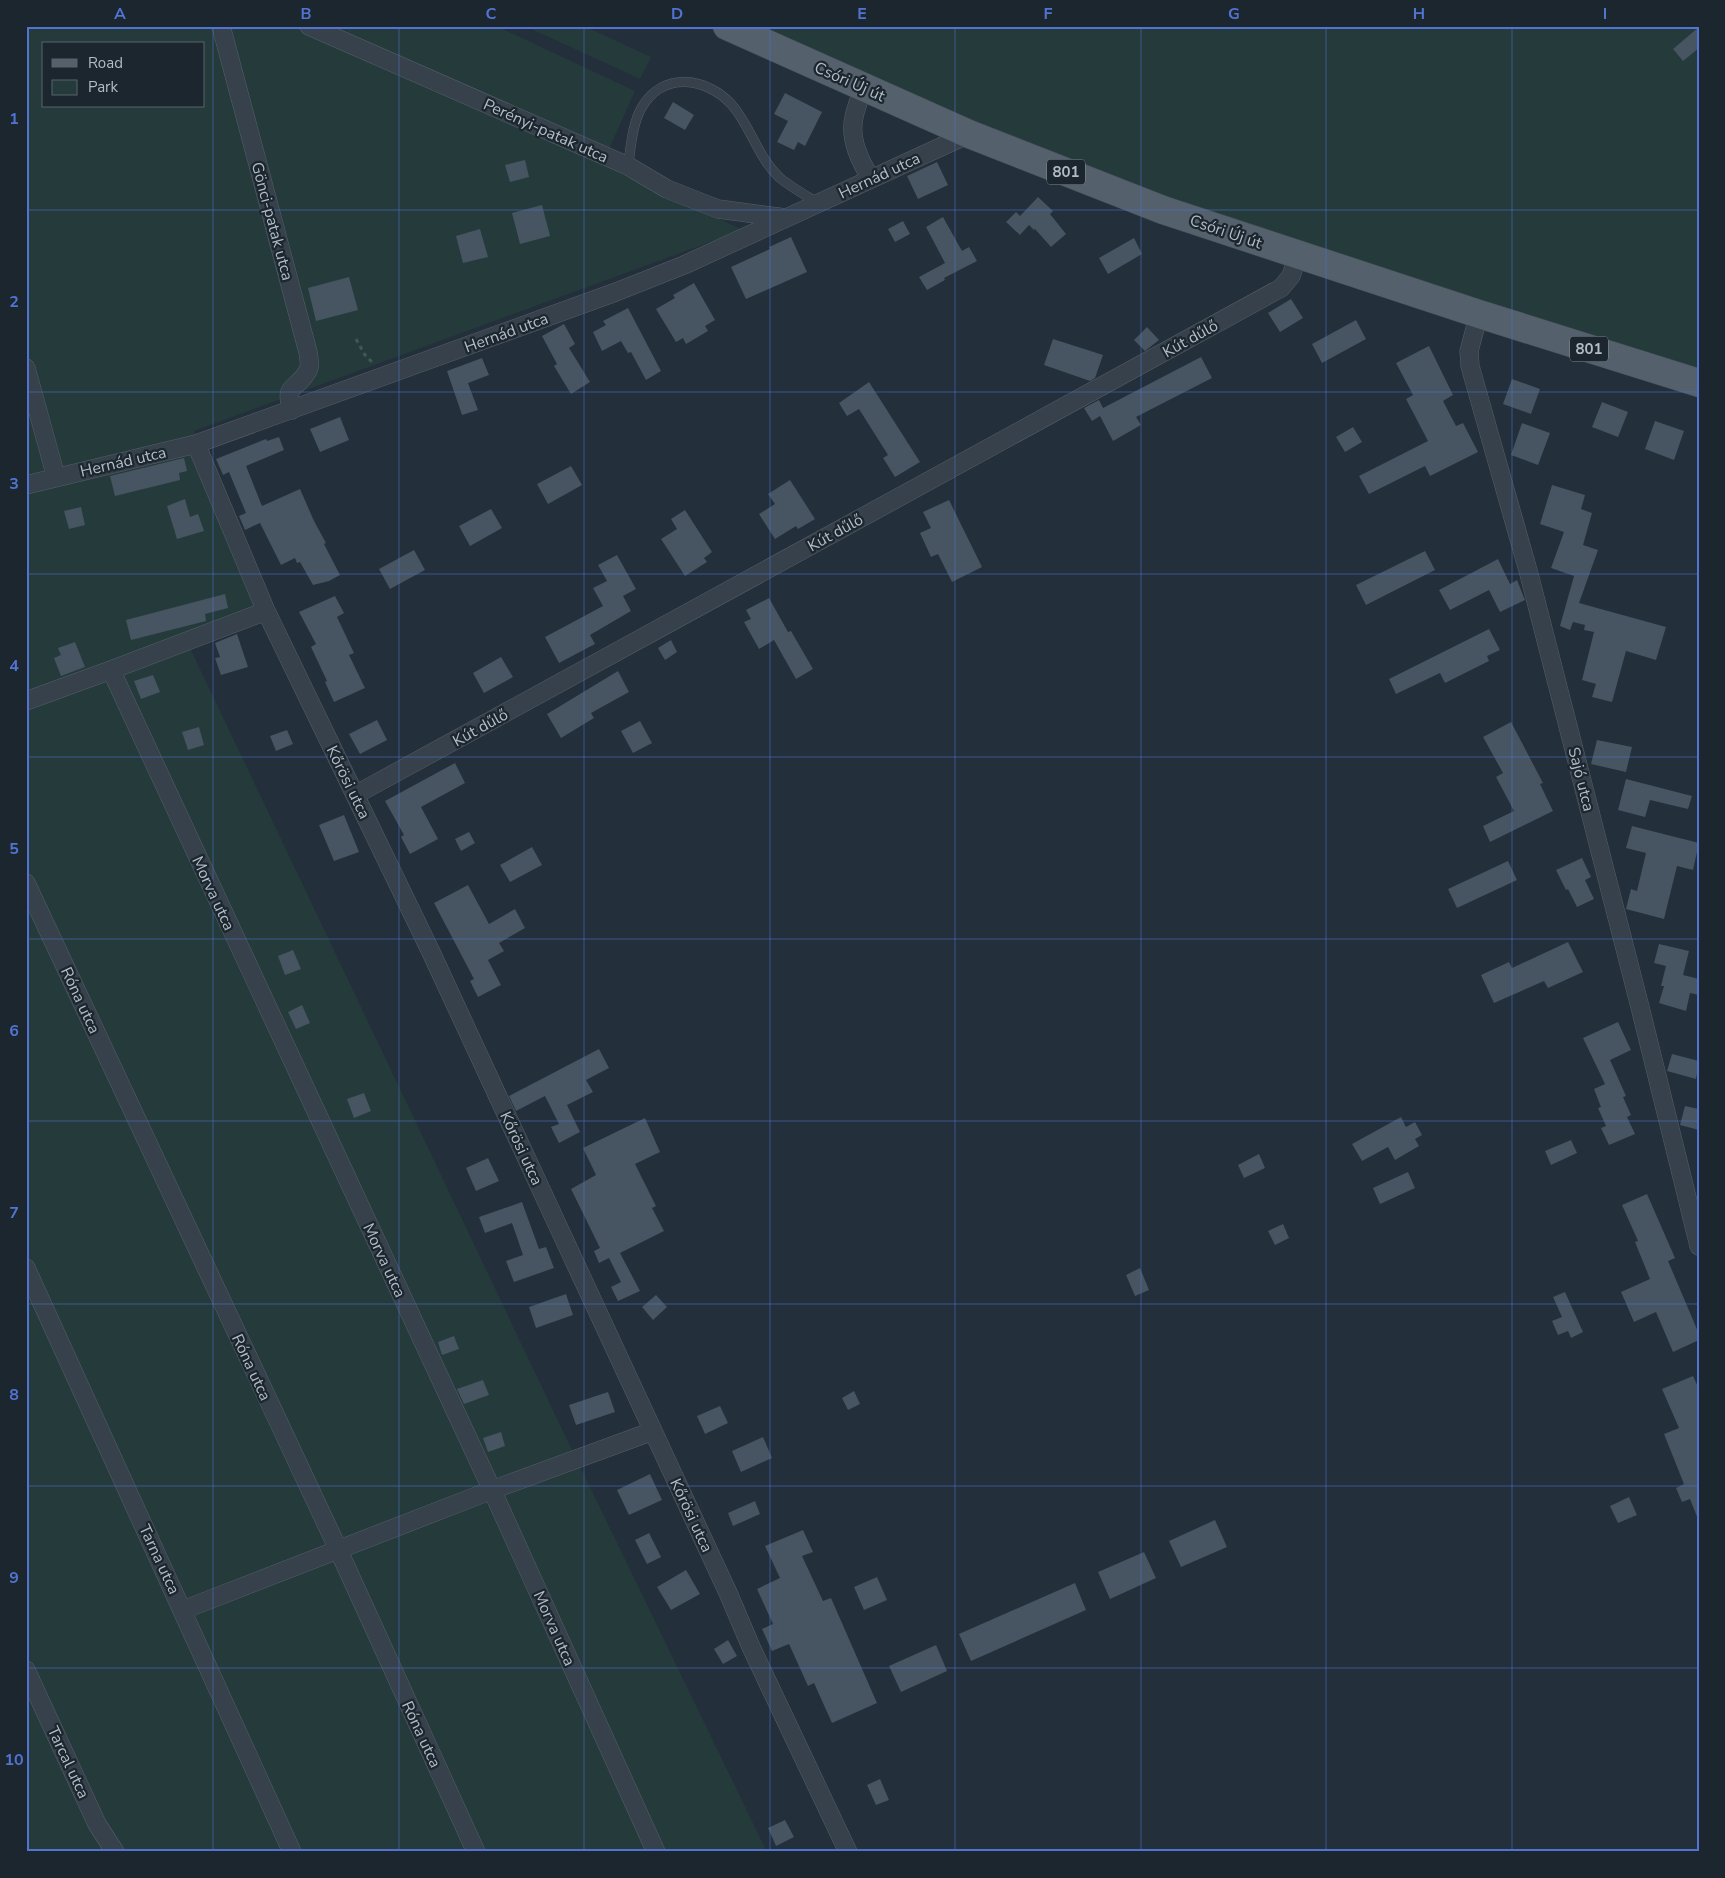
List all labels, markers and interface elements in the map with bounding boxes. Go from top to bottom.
text: A [114,3,126,25]
text: B [300,3,312,25]
text: C [486,3,497,25]
text: D [671,3,683,25]
text: E [857,3,867,25]
text: F [1044,3,1053,25]
text: G [1228,3,1240,25]
text: H [1413,3,1425,25]
text: I [1603,3,1607,25]
legend [42,42,205,108]
text: Road [88,53,123,73]
street label: Csóri Új út [811,57,889,107]
text: Park [88,77,118,97]
street label: Perényi-patak utca [480,94,611,168]
text: 1 [9,108,19,130]
street label: Hernád utca [835,147,924,204]
street label: Gönci-patak utca [246,160,298,283]
road number: 801 [1047,160,1085,184]
street label: Csóri Új út [1187,209,1265,255]
text: 2 [9,291,19,313]
street label: Hernád utca [461,308,551,358]
street label: Kút dűlő [1159,315,1222,363]
road number: 801 [1570,336,1608,362]
street label: Hernád utca [78,441,168,483]
text: 3 [9,473,19,495]
street label: Kút dűlő [804,509,867,557]
text: 4 [9,655,19,677]
street label: Kút dűlő [449,704,512,752]
street label: Kőrösi utca [321,742,375,823]
street label: Sajó utca [1562,745,1600,814]
text: 5 [9,838,19,860]
street label: Morva utca [186,853,240,934]
street label: Róna utca [55,963,105,1037]
text: 6 [9,1020,19,1042]
street label: Kőrösi utca [494,1108,548,1189]
text: 7 [9,1202,19,1224]
street label: Morva utca [357,1220,411,1301]
street label: Róna utca [226,1330,276,1404]
text: 8 [9,1384,19,1406]
street label: Kőrösi utca [664,1475,718,1556]
street label: Tarna utca [133,1521,185,1598]
text: 9 [9,1567,19,1589]
street label: Morva utca [528,1587,580,1669]
street label: Róna utca [396,1697,446,1771]
street label: Tarcal utca [42,1723,94,1802]
text: 10 [4,1749,24,1771]

